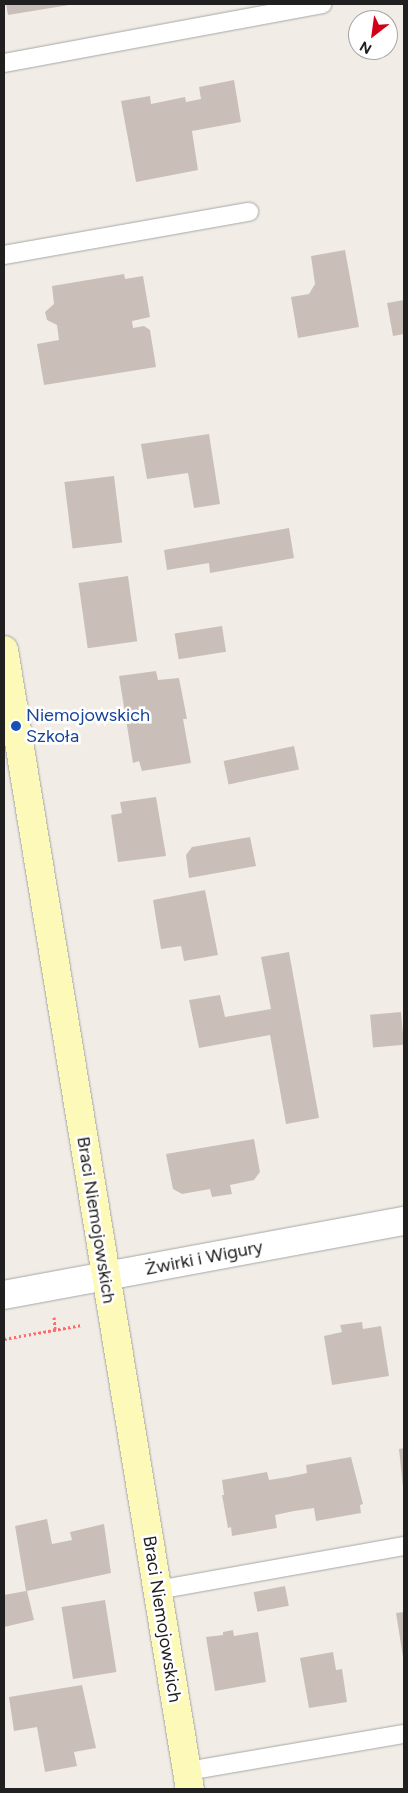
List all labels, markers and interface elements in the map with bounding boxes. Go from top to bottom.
north arrow [348,10,398,60]
text: N [357,37,375,58]
place label: Niemojowskich Szkoła [26,705,150,748]
marker: Niemojowskich Szkoła [10,720,22,732]
street label: Braci Niemojowskich [72,1135,120,1305]
street label: Żwirki i Wigury [143,1236,265,1280]
street label: Braci Niemojowskich [138,1534,186,1704]

